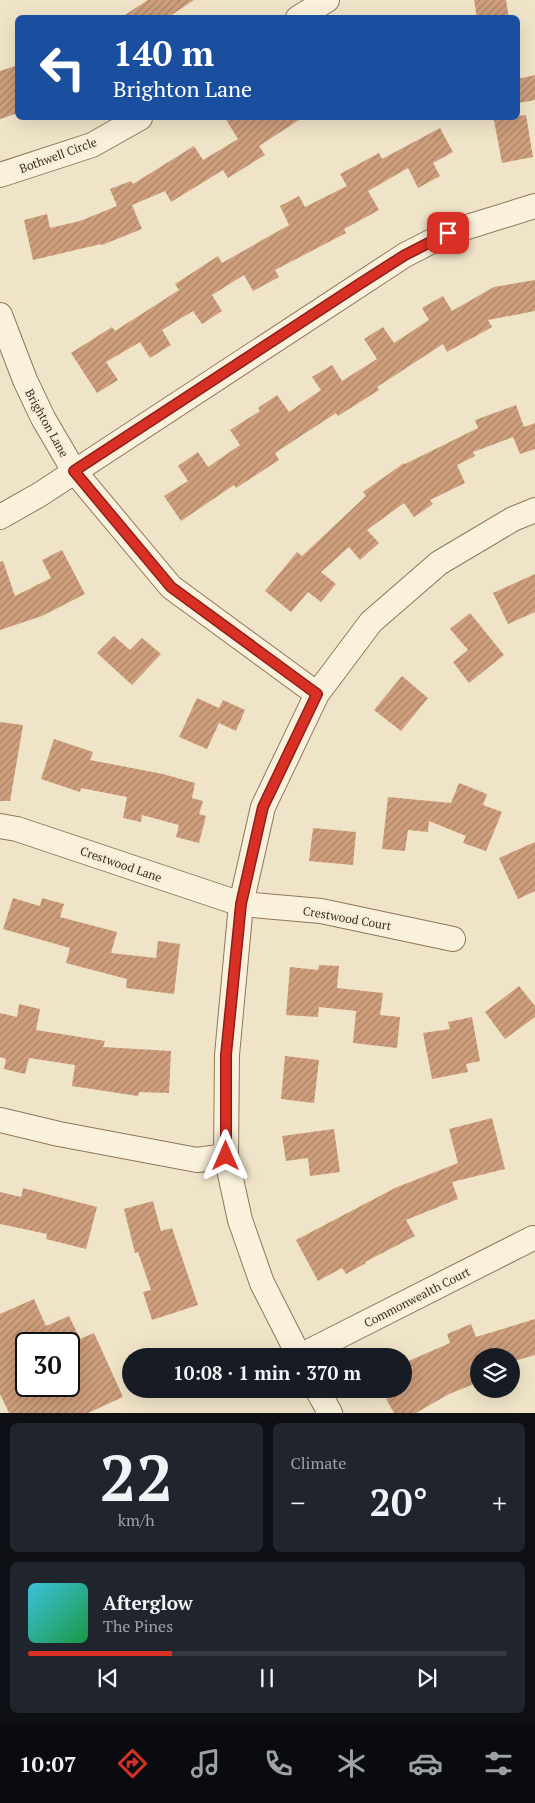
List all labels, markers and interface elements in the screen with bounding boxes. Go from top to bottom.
text: 140 m [113,30,214,76]
icon: left [30,35,95,100]
text: Brighton Lane [113,74,252,103]
street label: Bothwell Circle [17,134,99,176]
pin [427,212,469,254]
icon: arrive [434,219,462,247]
street label: Brighton Lane [22,386,72,460]
street label: Crestwood Lane [78,843,164,885]
street label: Crestwood Court [302,903,393,933]
position arrow [199,1129,251,1181]
street label: Commonwealth Court [361,1263,473,1330]
speed limit sign: 30 [15,1332,80,1397]
map controls [470,1348,520,1398]
button: layers [470,1348,520,1398]
text: 10:08 · 1 min · 370 m [173,1360,361,1385]
text: 22 [100,1433,173,1520]
text: Climate [291,1452,346,1474]
text: 20° [369,1477,428,1527]
text: − [291,1484,305,1521]
text: + [492,1484,507,1521]
text: km/h [118,1509,155,1531]
text: Afterglow [103,1590,193,1615]
text: The Pines [103,1615,173,1637]
icon: previous [94,1664,122,1692]
icon: pause [253,1664,281,1692]
icon: next [413,1664,441,1692]
icon: directions [115,1746,150,1781]
icon: music [188,1746,223,1781]
icon: phone [261,1746,296,1781]
icon: climate [334,1746,369,1781]
icon: car [408,1746,443,1781]
icon: filters [481,1746,516,1781]
text: 10:07 [19,1749,76,1778]

